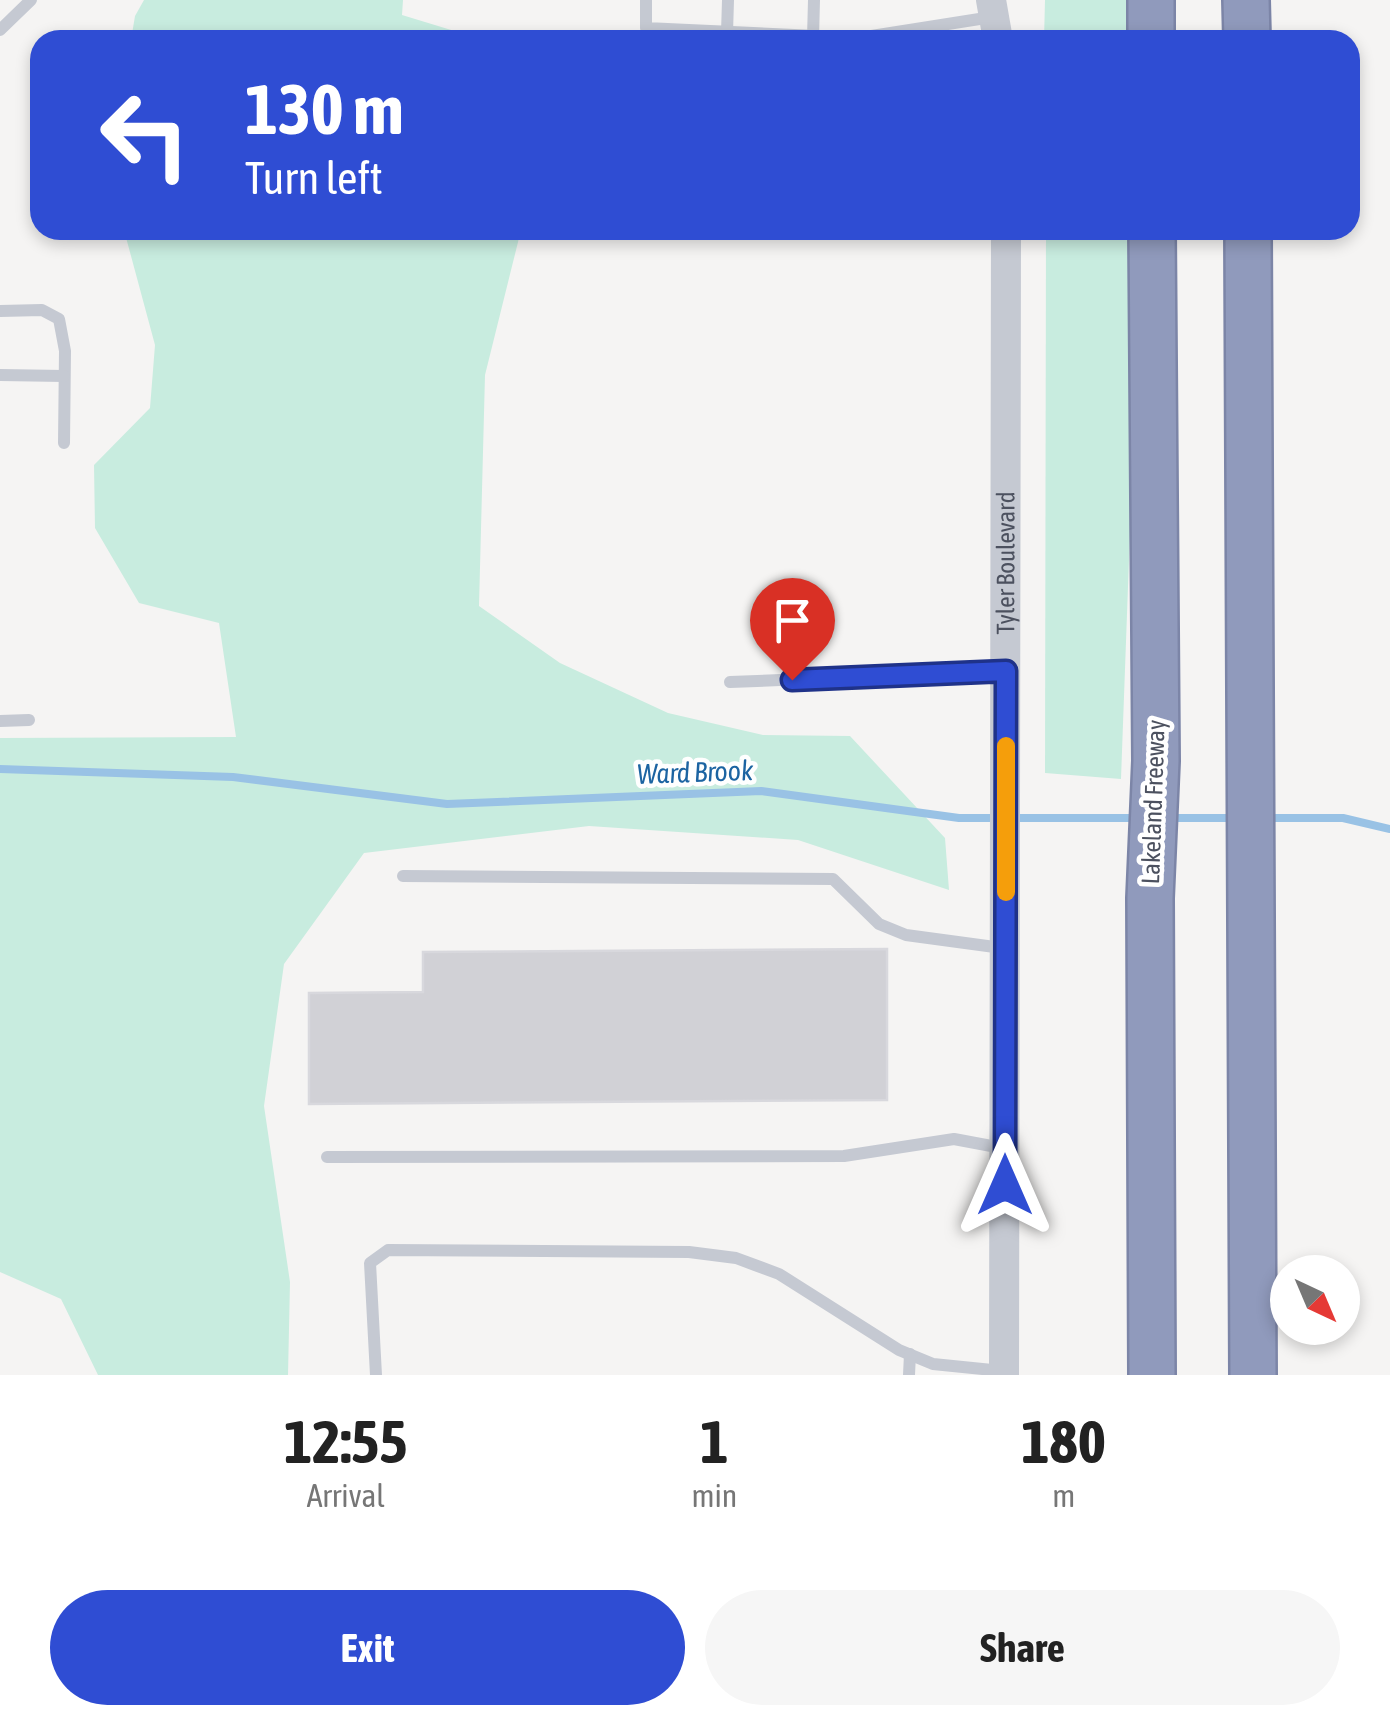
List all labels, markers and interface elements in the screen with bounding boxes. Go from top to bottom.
text: 130 m [245,69,404,149]
icon: left [80,70,210,200]
text: Turn left [245,152,383,204]
street label: Tyler Boulevard [991,491,1020,635]
pin [750,578,835,681]
icon: arrive [765,593,820,648]
street label: Lakeland Freeway [1136,719,1170,885]
water label: Ward Brook [636,754,754,790]
position arrow [953,1133,1057,1237]
north arrow [1270,1255,1360,1345]
map controls [1270,1255,1360,1345]
text: 12:55 [284,1407,407,1476]
text: 1 [700,1407,729,1476]
text: 180 [1021,1407,1106,1476]
text: Arrival [307,1477,385,1514]
text: min [691,1477,737,1514]
text: m [1052,1477,1075,1514]
button: Exit [50,1590,685,1705]
button: Share [705,1590,1340,1705]

